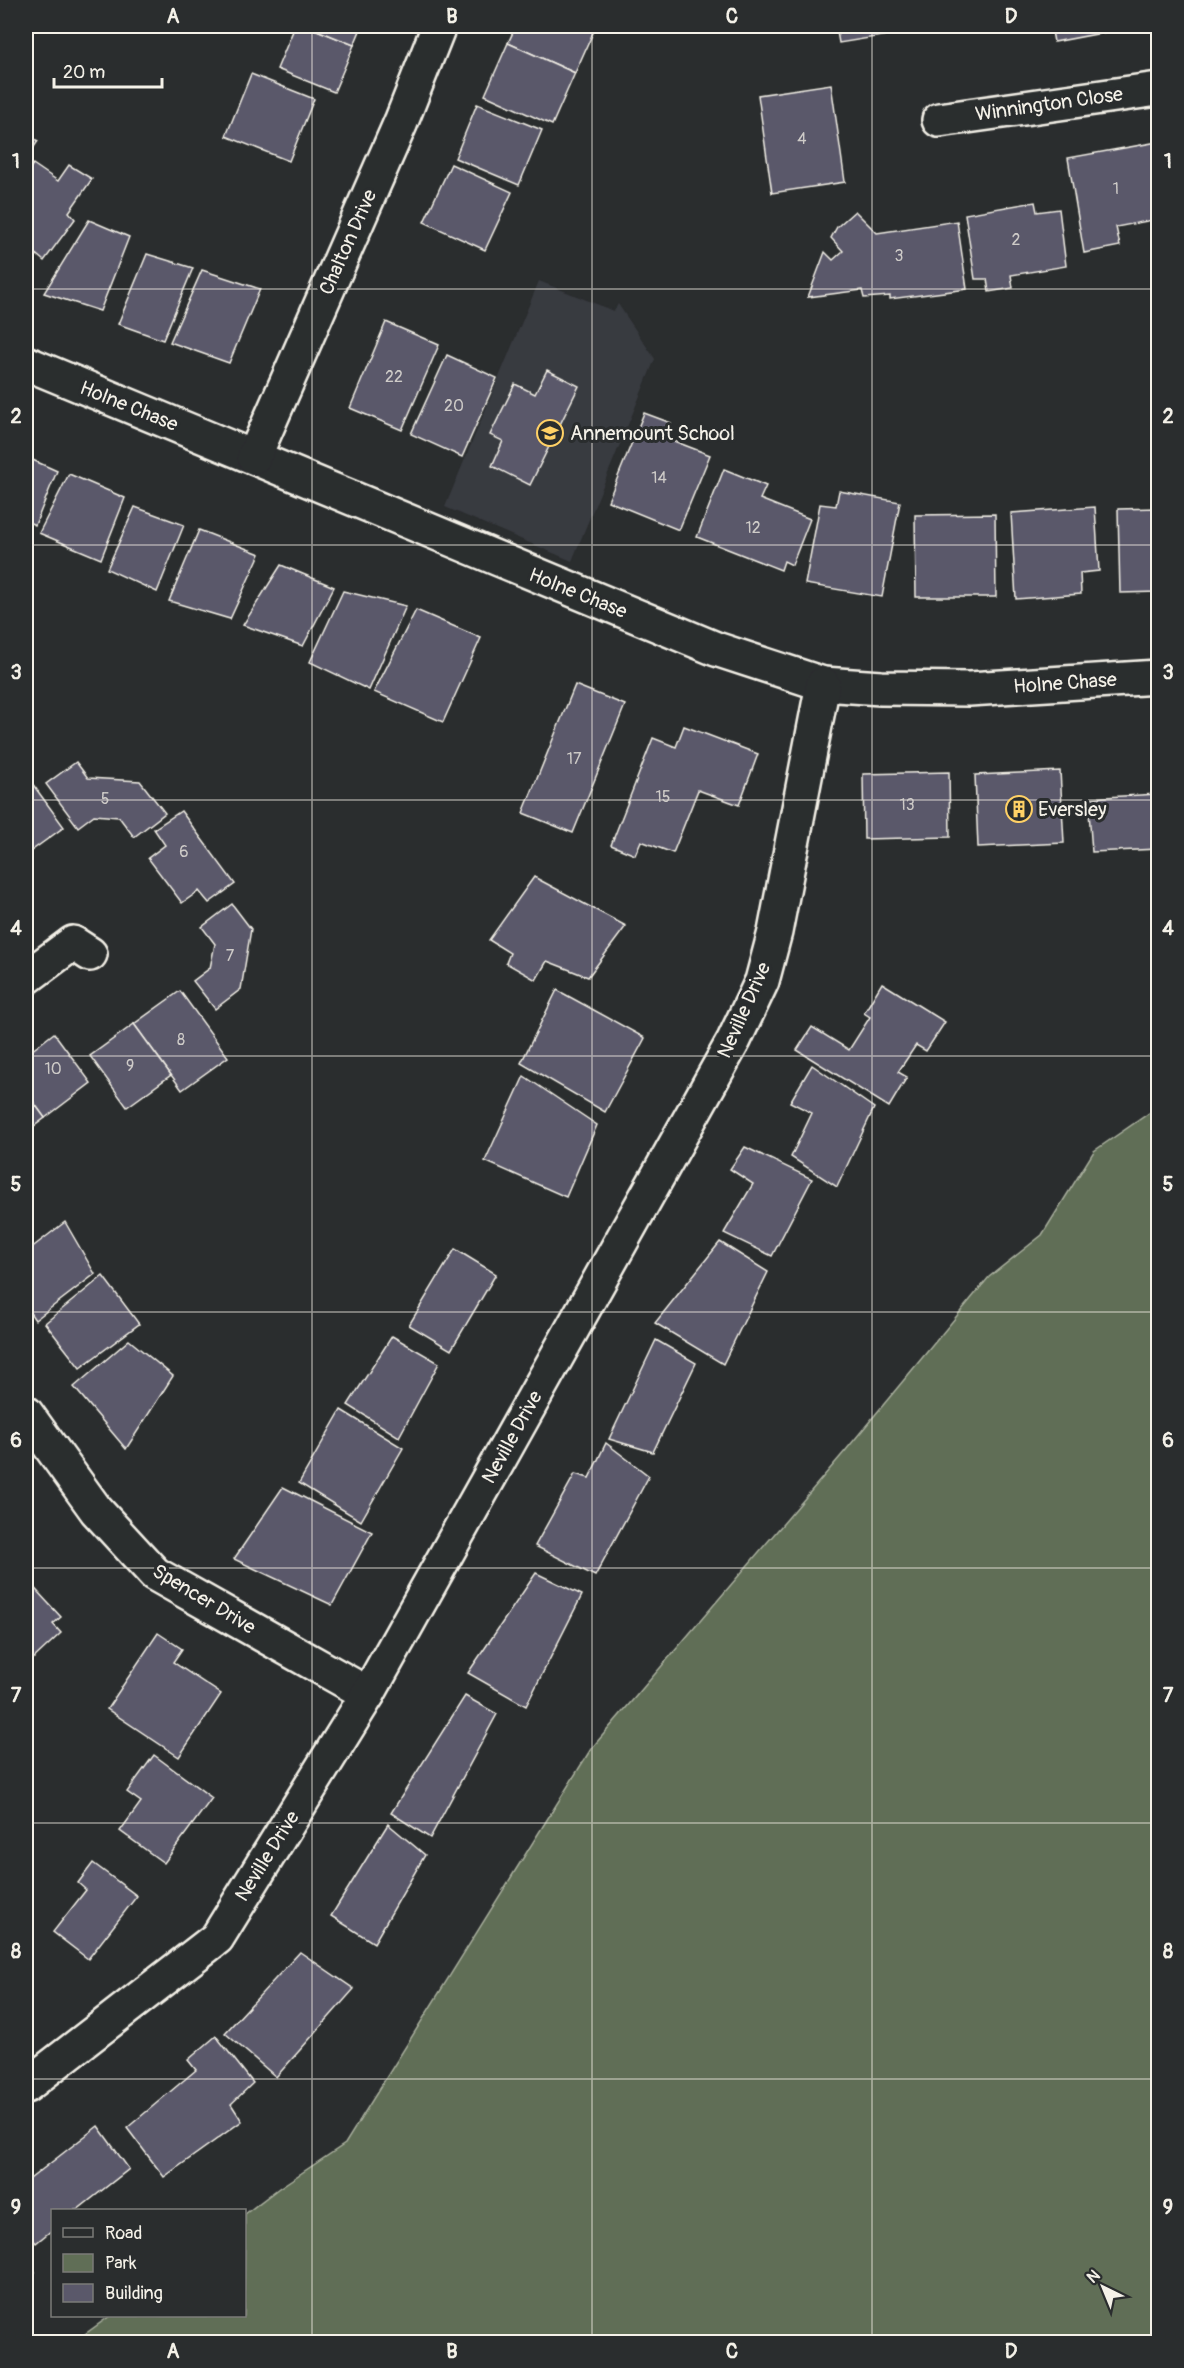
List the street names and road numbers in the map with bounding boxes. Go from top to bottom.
street label: Winnington Close [974,81,1125,127]
street label: Chalton Drive [314,185,382,299]
street label: Holne Chase [76,375,182,437]
street label: Holne Chase [525,562,631,624]
street label: Holne Chase [1013,667,1118,699]
street label: Neville Drive [712,958,776,1062]
street label: Neville Drive [476,1386,548,1488]
street label: Spencer Drive [148,1558,260,1640]
street label: Neville Drive [229,1806,305,1906]

